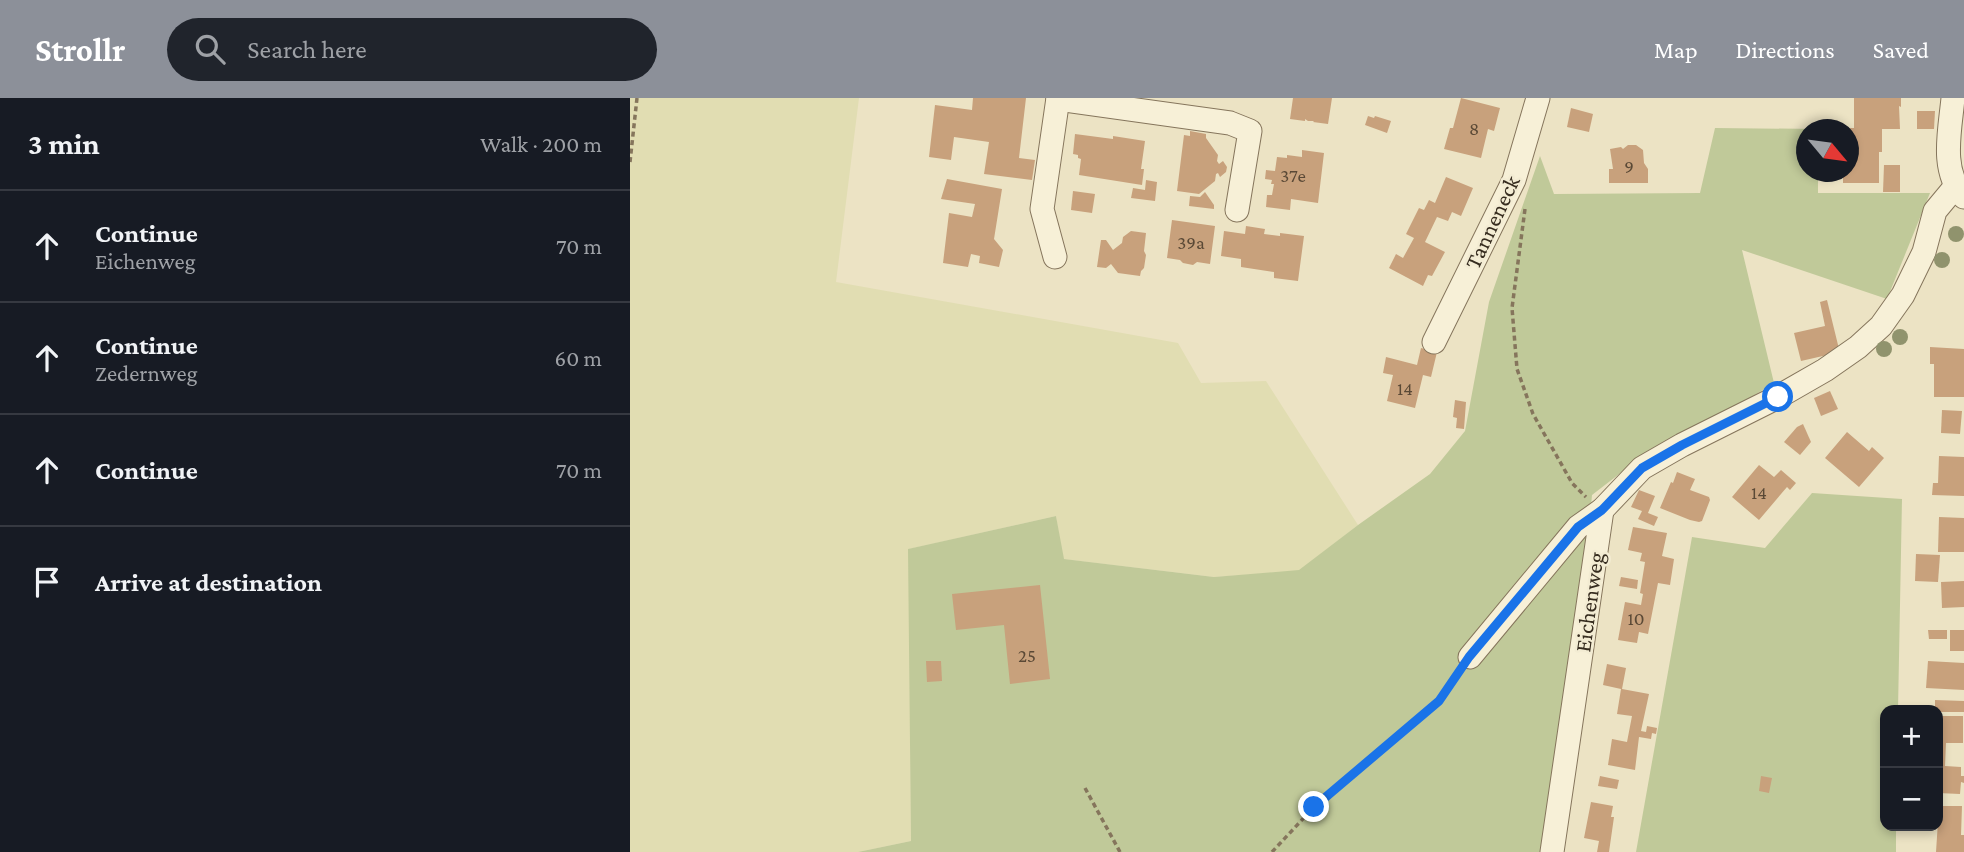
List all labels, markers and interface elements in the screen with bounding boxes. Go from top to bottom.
search box [167,18,657,81]
icon: search [191,30,229,68]
text: Strollr [35,31,125,68]
text: Search here [247,35,367,64]
text: Map [1654,36,1698,63]
text: Directions [1736,36,1835,63]
text: Saved [1873,36,1929,63]
house number: 8 [1469,118,1479,139]
north arrow [1796,119,1859,182]
text: 3 min [28,127,100,160]
text: Walk · 200 m [480,131,602,157]
house number: 9 [1624,156,1634,177]
house number: 37e [1280,165,1306,186]
street label: Tanneneck [1459,171,1525,273]
text: Continue [95,219,198,248]
icon: ahead [28,227,66,265]
house number: 39a [1177,232,1205,253]
text: 70 m [556,233,602,259]
text: Eichenweg [95,248,196,274]
text: Continue [95,331,198,360]
icon: ahead [28,339,66,377]
text: 60 m [555,345,602,371]
text: Zedernweg [95,360,198,386]
house number: 14 [1397,378,1413,399]
route start [1762,381,1793,412]
icon: ahead [28,451,66,489]
text: Continue [95,456,198,485]
text: 70 m [556,457,602,483]
house number: 14 [1751,482,1767,503]
street label: Eichenweg [1569,550,1609,654]
icon: arrive [28,563,66,601]
text: Arrive at destination [95,568,322,597]
house number: 10 [1627,608,1645,629]
house number: 25 [1018,645,1036,666]
map controls [1880,705,1943,831]
button: + [1880,705,1943,768]
button: − [1880,768,1943,831]
route end [1298,791,1329,822]

